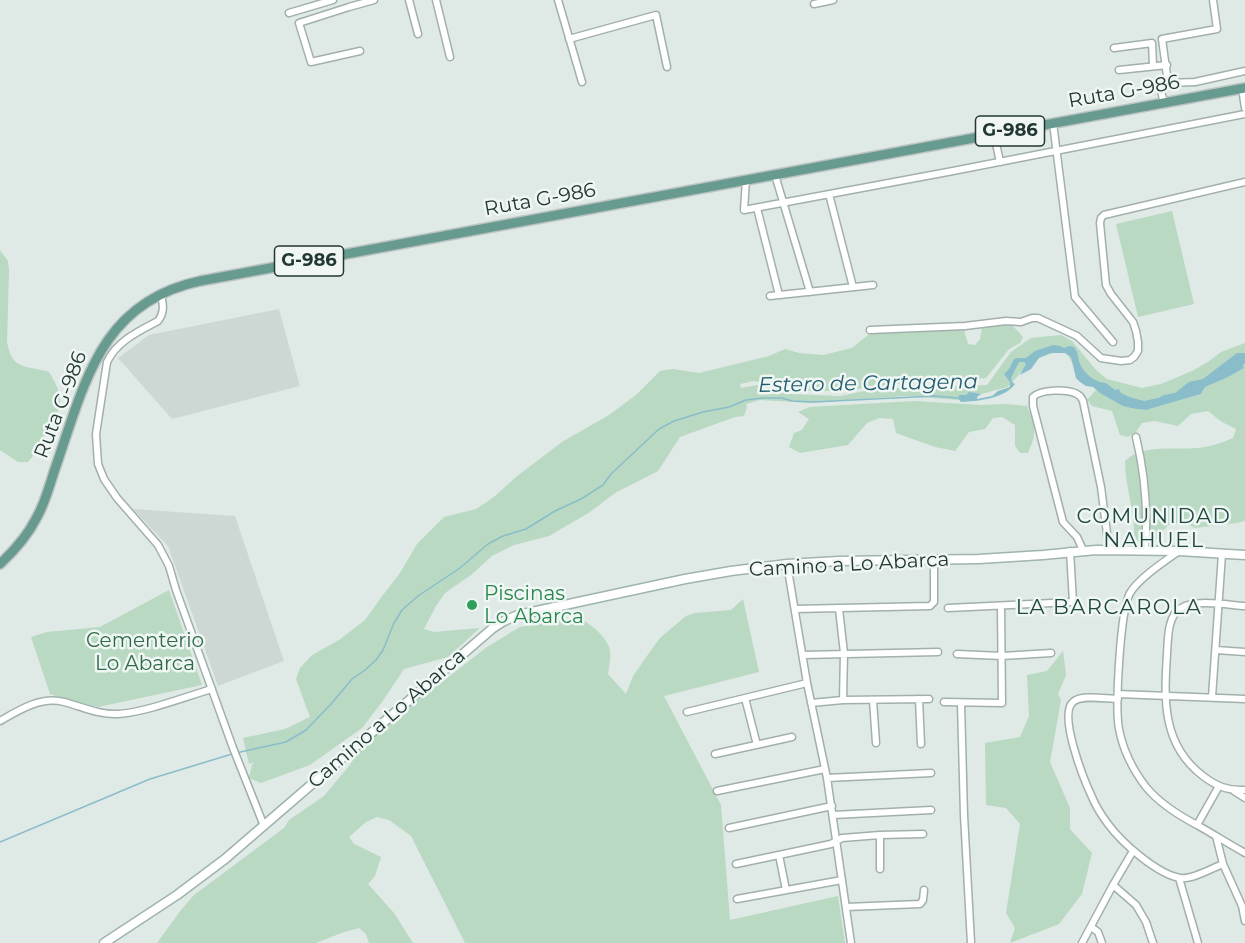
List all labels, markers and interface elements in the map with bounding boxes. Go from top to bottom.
street label: Ruta G-986 [1066,70,1182,114]
road number: G-986 [976,116,1044,146]
street label: Ruta G-986 [482,178,598,222]
road number: G-986 [274,246,344,276]
street label: Ruta G-986 [30,348,92,462]
water label: Estero de Cartagena [758,369,978,399]
district label: COMUNIDAD NAHUEL [1077,504,1231,554]
street label: Camino a Lo Abarca [748,548,950,582]
place label: Piscinas Lo Abarca [484,582,584,629]
district label: LA BARCAROLA [1016,595,1202,621]
marker: Piscinas Lo Abarca [465,598,479,612]
park label: Cementerio Lo Abarca [86,629,204,676]
street label: Camino a Lo Abarca [303,644,471,794]

